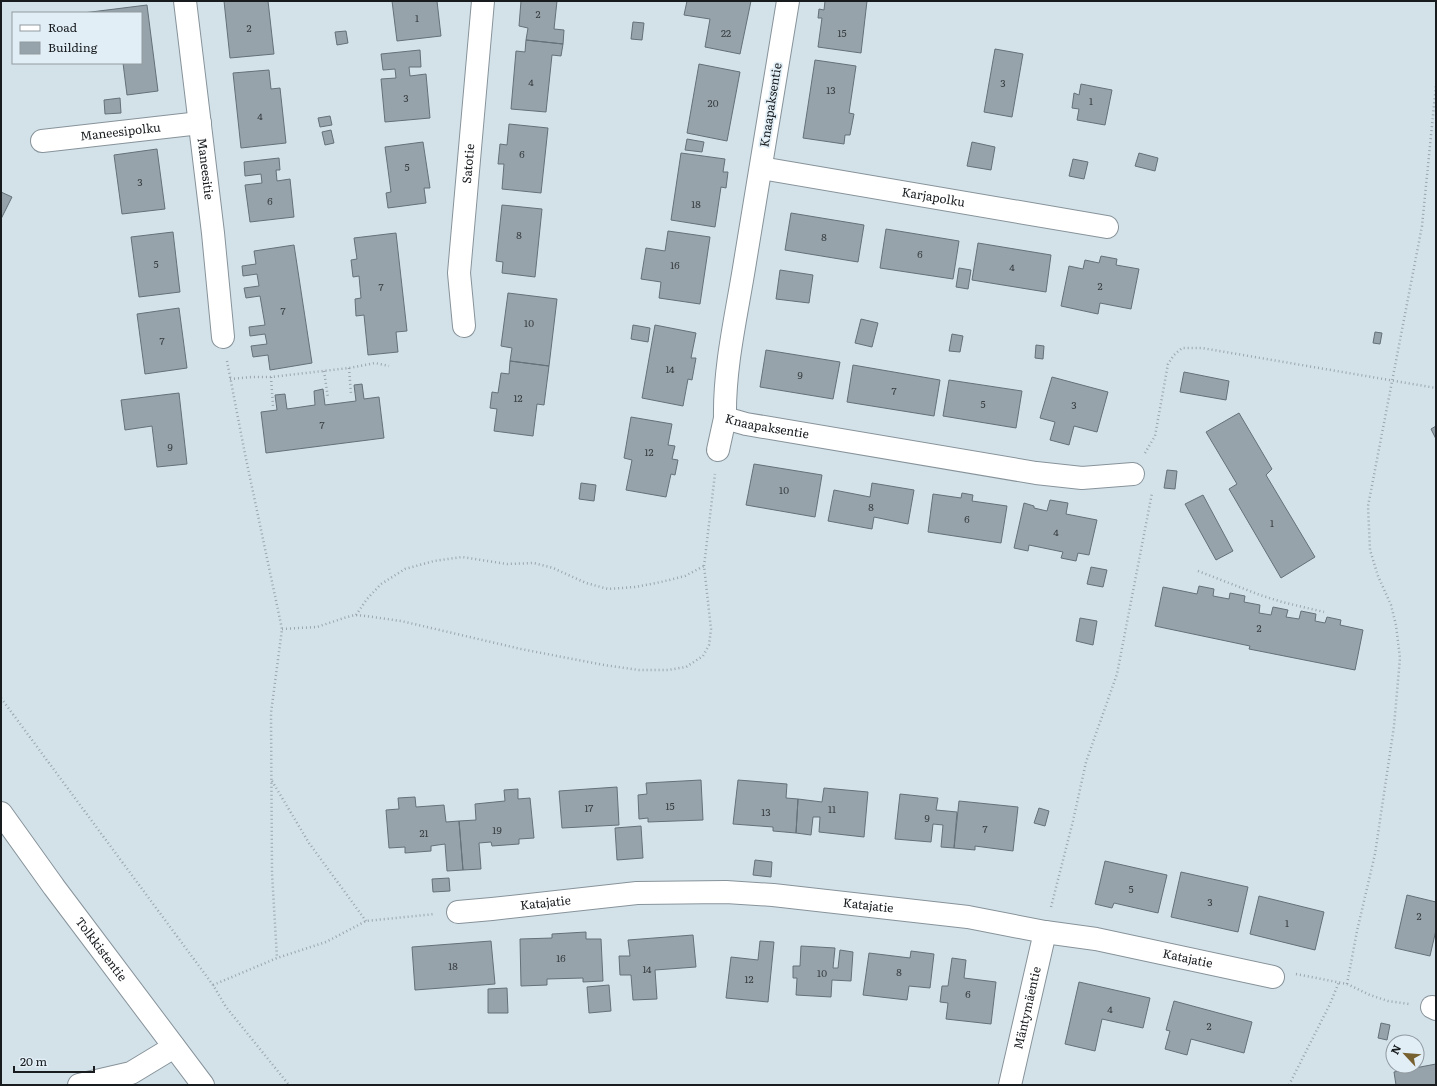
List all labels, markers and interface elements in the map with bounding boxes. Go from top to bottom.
house number: 2 [535,6,541,21]
house number: 1 [415,10,419,25]
legend [12,12,142,64]
text: Road [48,18,78,36]
house number: 2 [246,20,252,35]
house number: 22 [721,25,731,40]
house number: 15 [837,25,847,40]
text: Building [48,38,98,56]
street label: Knaapaksentie [754,61,786,148]
house number: 4 [528,74,534,89]
house number: 3 [1000,75,1006,90]
house number: 13 [826,82,836,97]
house number: 3 [403,90,409,105]
house number: 1 [1089,93,1093,108]
house number: 20 [708,95,719,110]
house number: 4 [257,108,263,123]
street label: Maneesipolku [79,118,162,145]
street label: Maneesitie [194,137,219,201]
street label: Satotie [457,143,478,184]
house number: 6 [519,146,525,161]
house number: 5 [404,159,410,174]
house number: 3 [137,174,143,189]
street label: Karjapolku [901,182,967,211]
house number: 6 [267,193,273,208]
house number: 18 [691,196,701,211]
house number: 8 [516,227,522,242]
house number: 8 [821,229,827,244]
house number: 6 [917,246,923,261]
house number: 5 [153,256,159,271]
house number: 16 [670,257,680,272]
house number: 4 [1009,259,1015,274]
house number: 2 [1097,278,1103,293]
house number: 7 [378,279,384,294]
house number: 7 [280,303,286,318]
house number: 10 [524,315,534,330]
house number: 7 [159,333,165,348]
house number: 14 [665,361,675,376]
house number: 9 [797,367,803,382]
house number: 7 [891,383,897,398]
house number: 12 [513,390,523,405]
house number: 5 [980,396,986,411]
house number: 3 [1071,397,1077,412]
street label: Knaapaksentie [723,408,811,443]
house number: 7 [319,417,325,432]
house number: 9 [167,439,173,454]
house number: 12 [644,444,654,459]
house number: 10 [779,482,789,497]
house number: 8 [868,499,874,514]
house number: 6 [964,511,970,526]
house number: 1 [1270,515,1274,530]
house number: 4 [1053,524,1059,539]
house number: 2 [1256,620,1262,635]
house number: 15 [665,798,675,813]
house number: 17 [585,800,593,815]
house number: 11 [828,801,836,816]
house number: 13 [761,804,771,819]
house number: 9 [924,810,930,825]
house number: 7 [982,821,988,836]
house number: 19 [492,822,502,837]
house number: 21 [419,825,429,840]
house number: 5 [1128,881,1134,896]
street label: Katajatie [519,890,572,914]
street label: Katajatie [842,893,895,917]
house number: 3 [1207,894,1213,909]
house number: 2 [1416,908,1422,923]
street label: Tolkkistentie [72,913,132,985]
house number: 1 [1285,915,1289,930]
street label: Katajatie [1161,944,1215,972]
house number: 16 [556,950,566,965]
house number: 18 [448,958,458,973]
house number: 14 [642,961,652,976]
house number: 8 [896,964,902,979]
house number: 10 [817,965,827,980]
street label: Mäntymäentie [1008,965,1045,1051]
house number: 12 [744,971,754,986]
house number: 6 [965,986,971,1001]
house number: 4 [1107,1001,1113,1016]
house number: 2 [1206,1018,1212,1033]
north arrow [1385,1034,1425,1074]
text: N [1386,1042,1404,1057]
scale bar [14,1048,94,1074]
text: 20 m [20,1052,47,1070]

